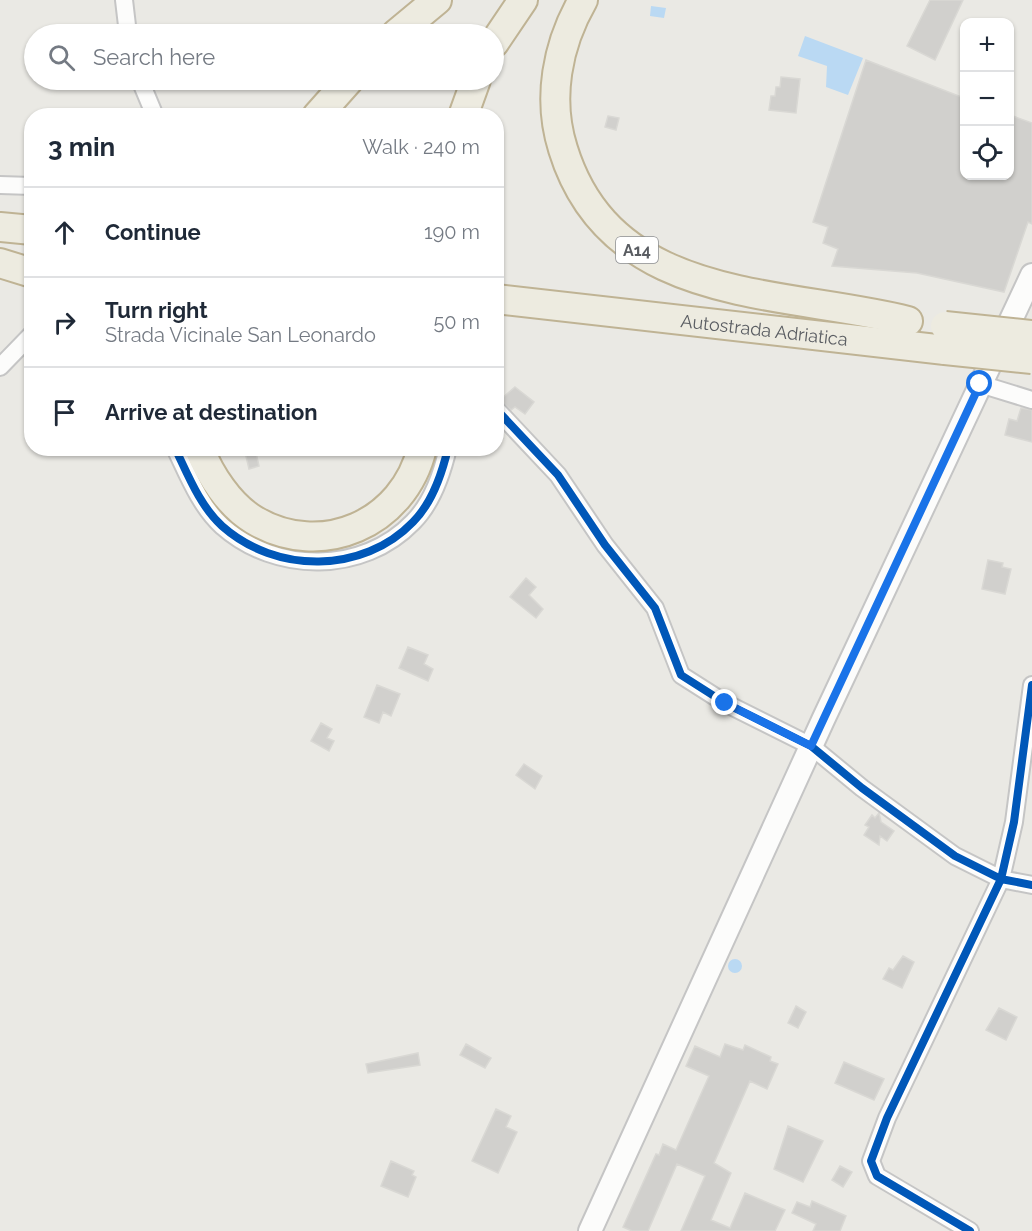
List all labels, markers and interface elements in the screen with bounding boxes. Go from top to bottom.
map controls [960,18,1014,180]
button: + [960,18,1014,72]
search box [24,24,504,90]
icon: search [45,41,78,74]
text: Search here [93,44,215,70]
button: − [960,72,1014,126]
button: locate [960,126,1014,180]
text: 3 min [48,132,115,162]
text: Walk · 240 m [362,135,480,159]
icon: ahead [48,216,81,249]
text: Continue [105,219,201,245]
text: 190 m [424,220,480,244]
road number: A14 [616,237,658,263]
text: Turn right [105,297,208,323]
icon: right [48,306,81,339]
text: 50 m [433,310,480,334]
street label: Autostrada Adriatica [680,310,849,349]
text: Strada Vicinale San Leonardo [105,323,376,347]
route start [966,370,992,396]
icon: arrive [48,396,81,429]
text: Arrive at destination [105,399,318,425]
route end [711,689,737,715]

